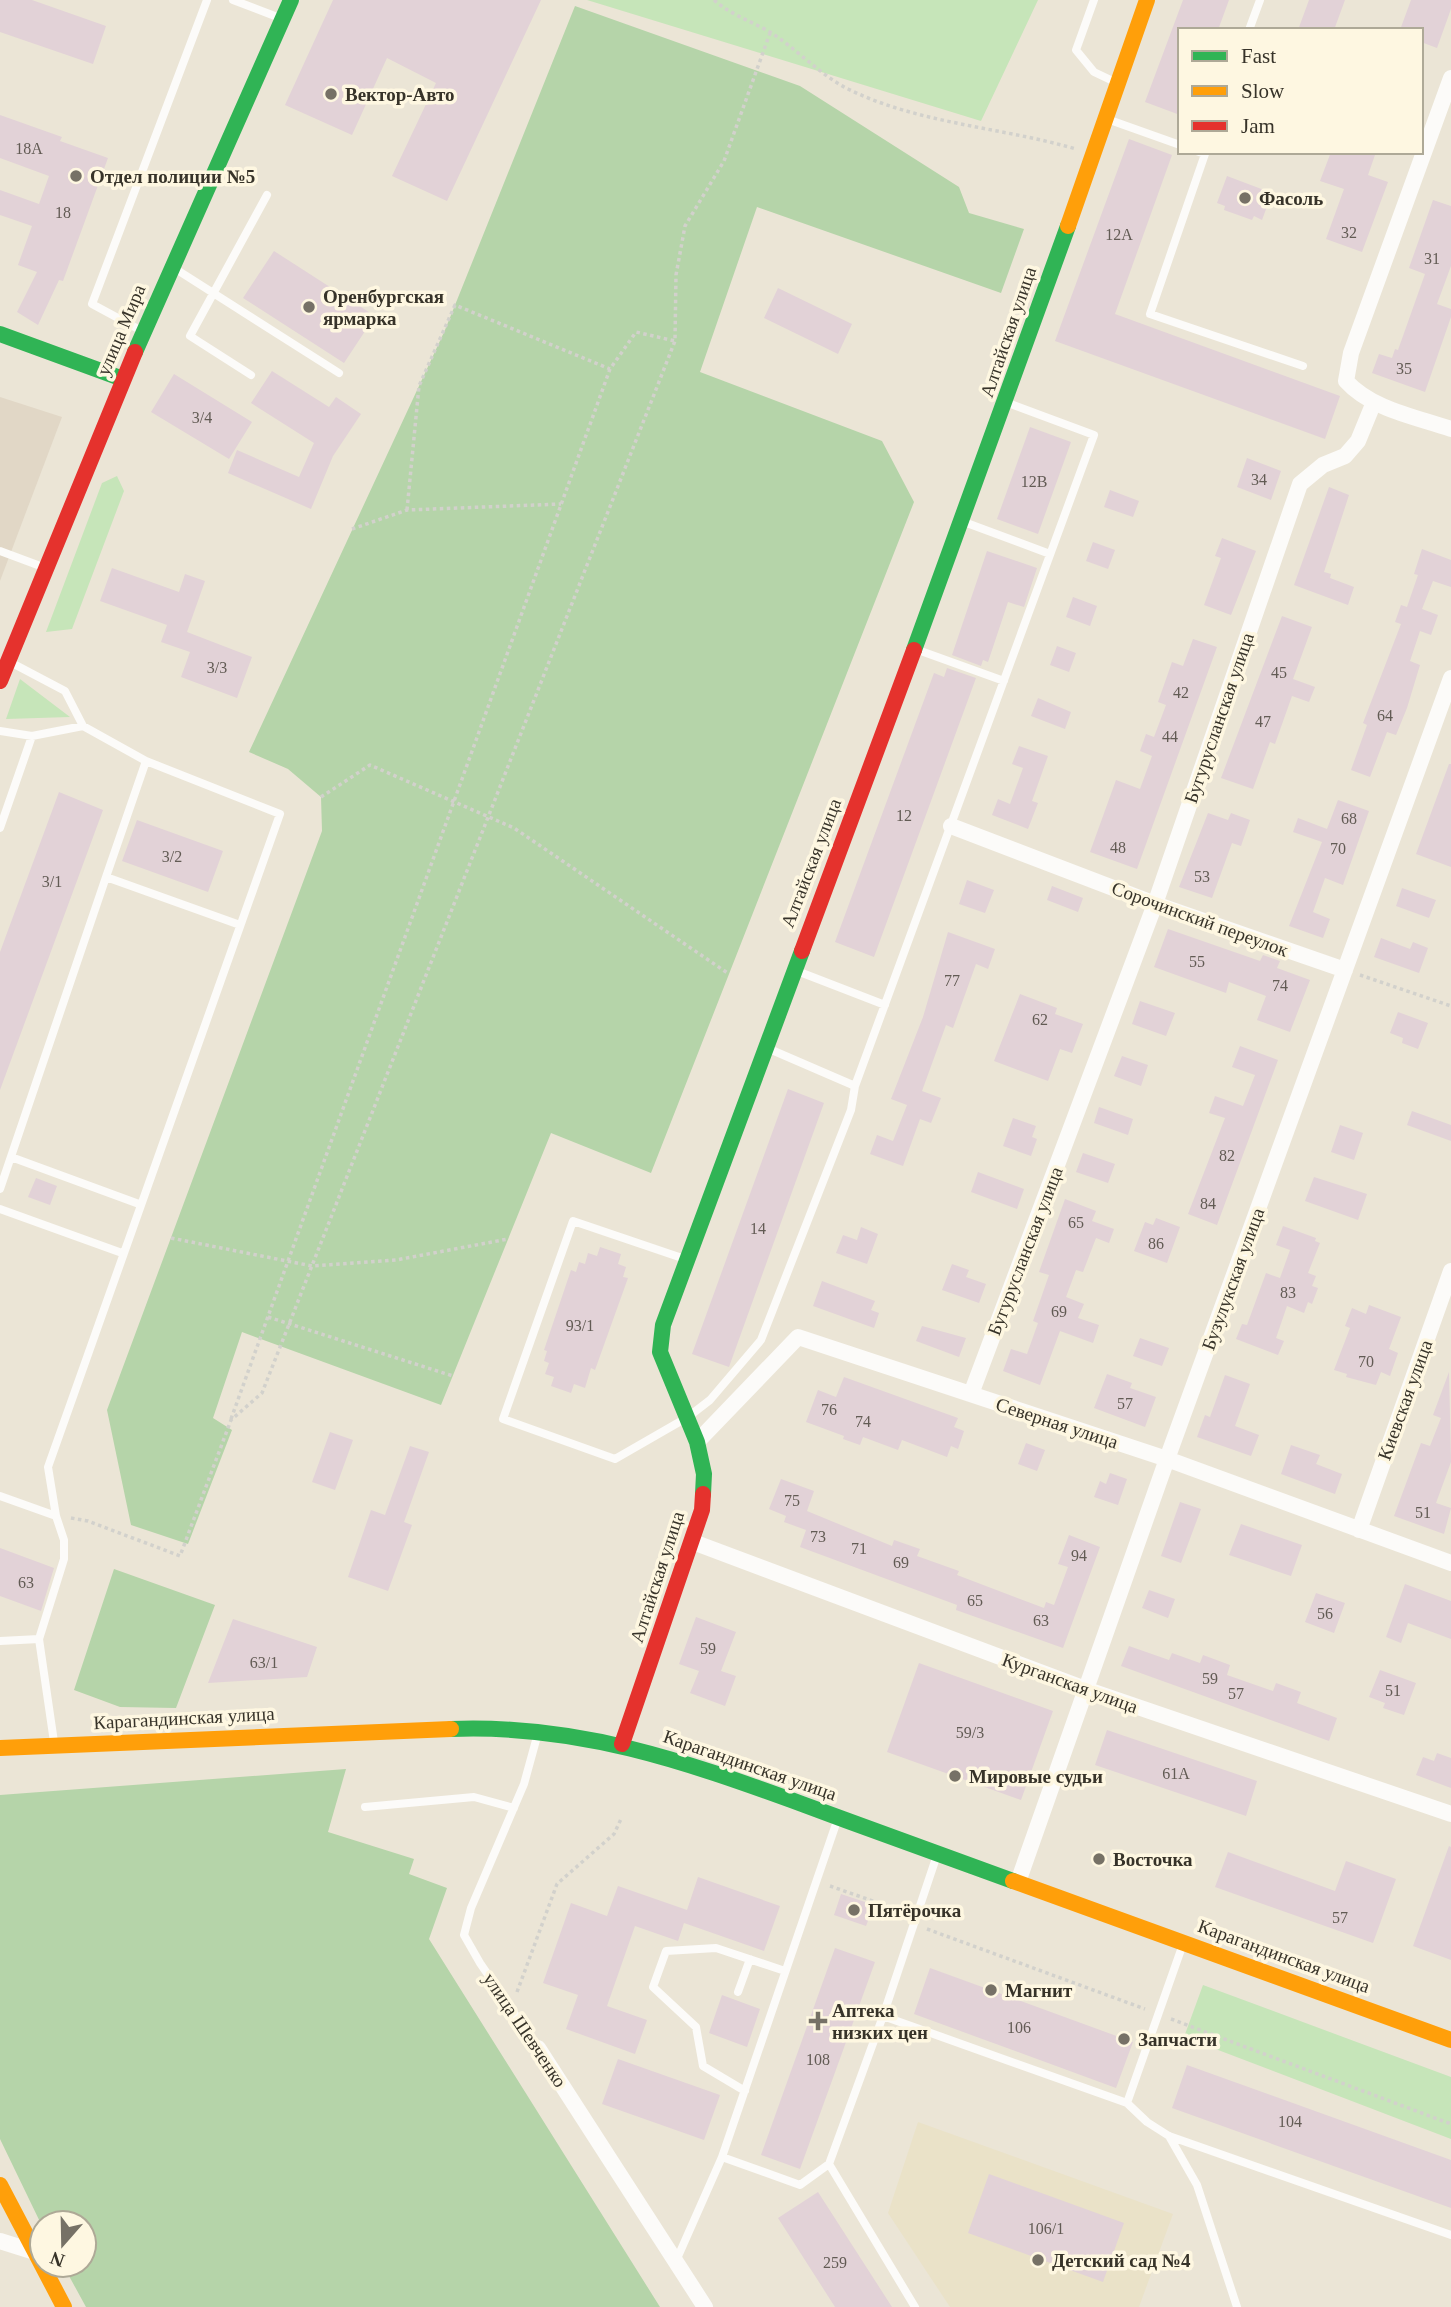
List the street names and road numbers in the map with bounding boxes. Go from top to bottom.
street label: Алтайская улица [976,263,1040,400]
street label: улица Мира [92,281,150,379]
street label: Бугурусланская улица [1180,630,1258,806]
street label: Алтайская улица [777,795,845,931]
street label: Сорочинский переулок [1109,877,1292,961]
street label: Бугурусланская улица [983,1163,1067,1338]
street label: Бузулукская улица [1198,1205,1269,1353]
street label: Киевская улица [1374,1337,1437,1463]
street label: Северная улица [993,1393,1121,1453]
street label: Алтайская улица [626,1508,688,1645]
street label: Курганская улица [999,1649,1141,1717]
street label: Карагандинская улица [93,1703,276,1733]
street label: Карагандинская улица [661,1726,840,1805]
street label: Карагандинская улица [1195,1915,1373,1997]
street label: улица Шевченко [479,1969,571,2091]

